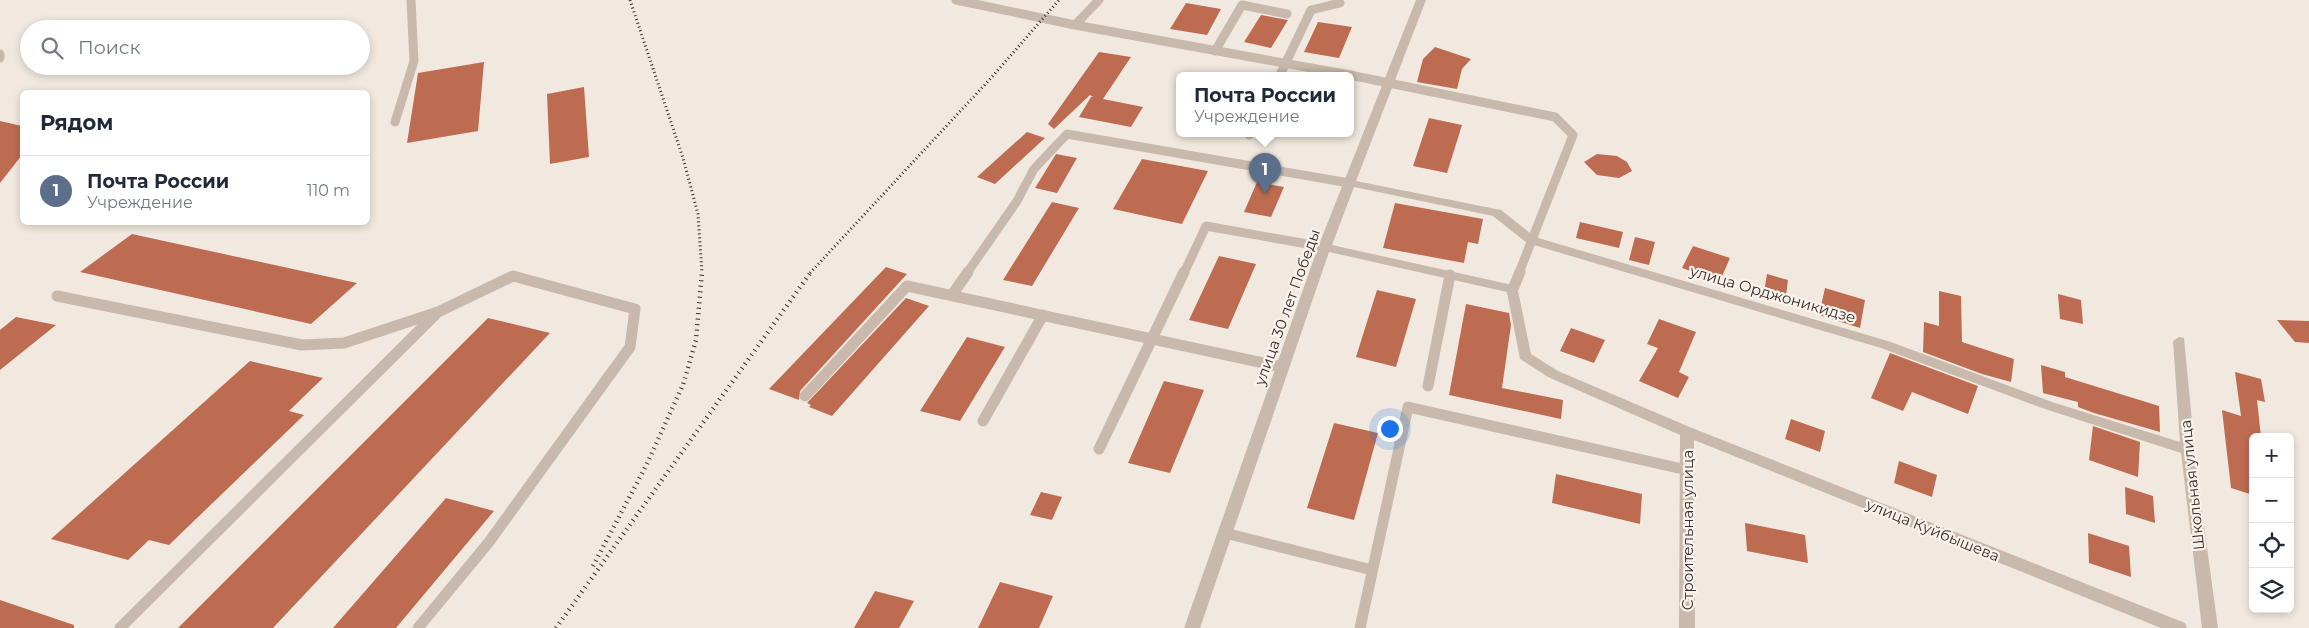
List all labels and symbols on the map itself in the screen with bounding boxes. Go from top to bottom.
pin: 1 [1249,153,1281,194]
street label: улица 30 лет Победы [1250,226,1324,389]
street label: улица Орджоникидзе [1687,261,1858,327]
your location [1377,416,1403,442]
street label: Школьная улица [2176,419,2208,551]
street label: Строительная улица [1678,450,1697,610]
street label: улица Куйбышева [1863,494,2003,565]

